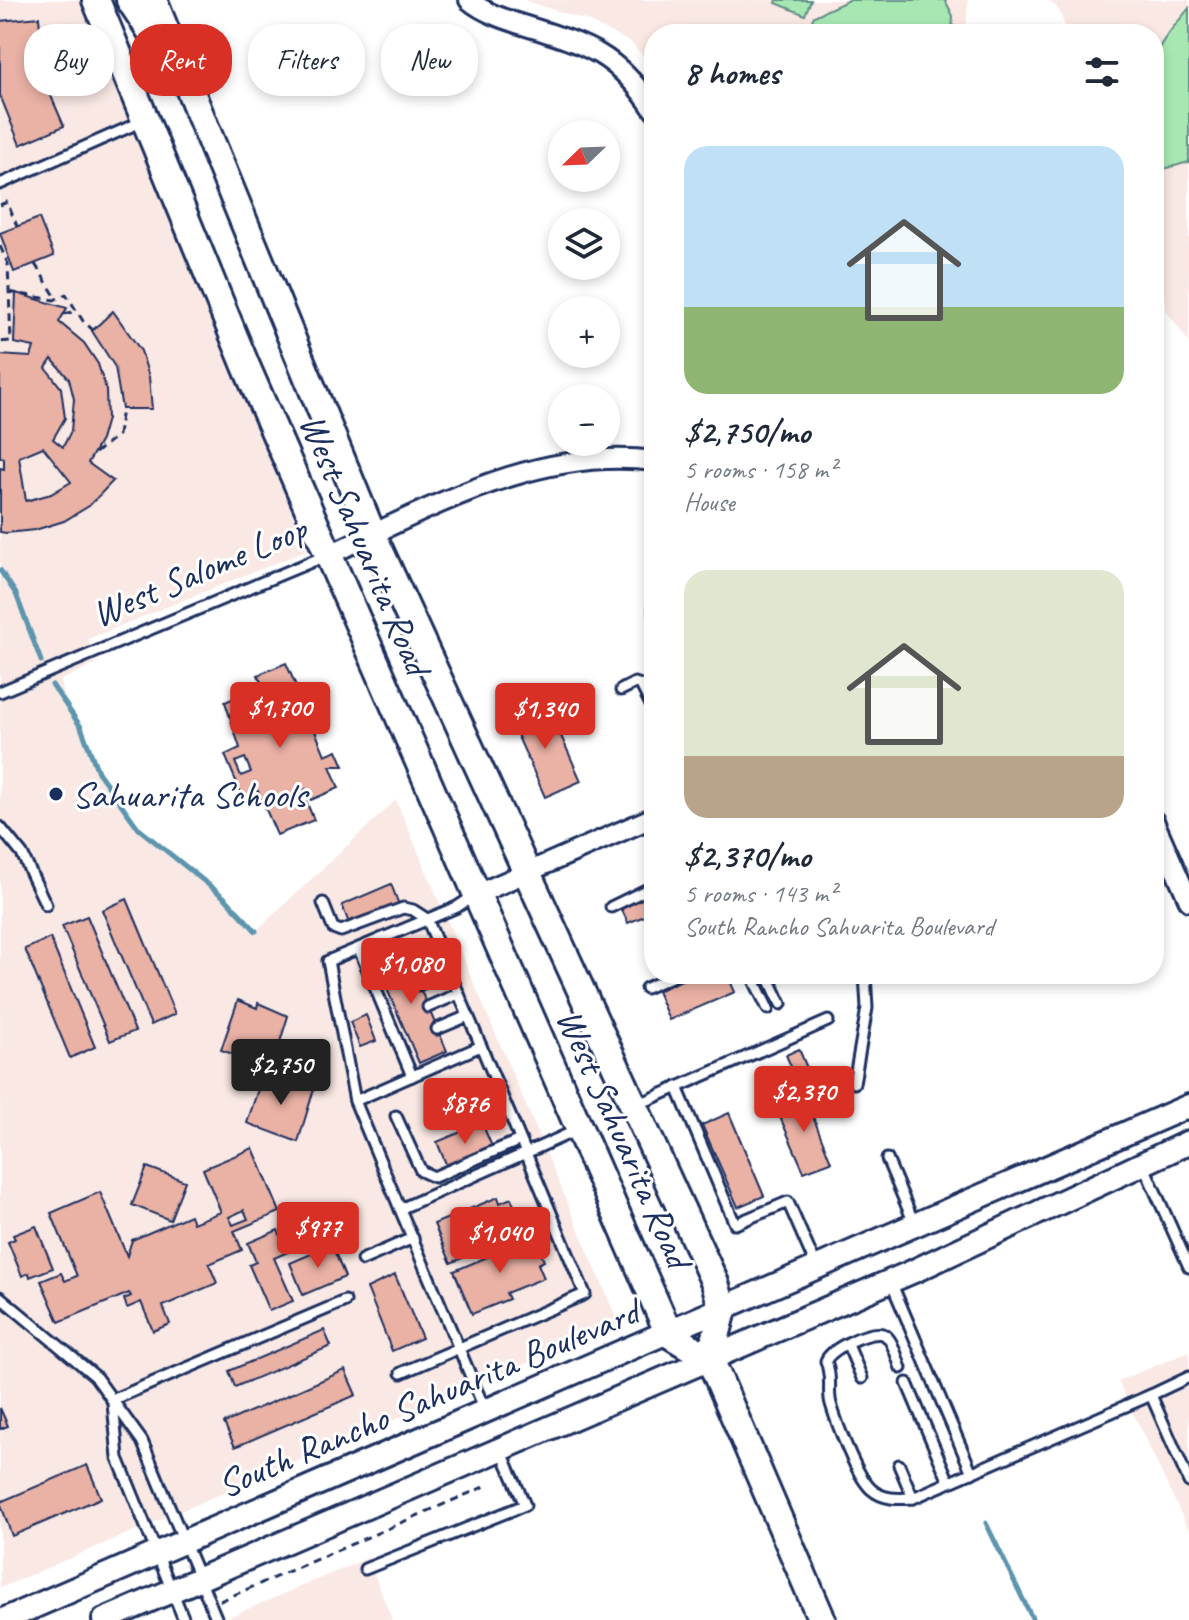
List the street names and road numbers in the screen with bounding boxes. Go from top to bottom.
street label: West Sahuarita Road [289,407,443,686]
street label: West Salome Loop [85,504,316,637]
street label: West Sahuarita Road [546,1001,704,1279]
street label: South Rancho Sahuarita Boulevard [210,1286,650,1508]

